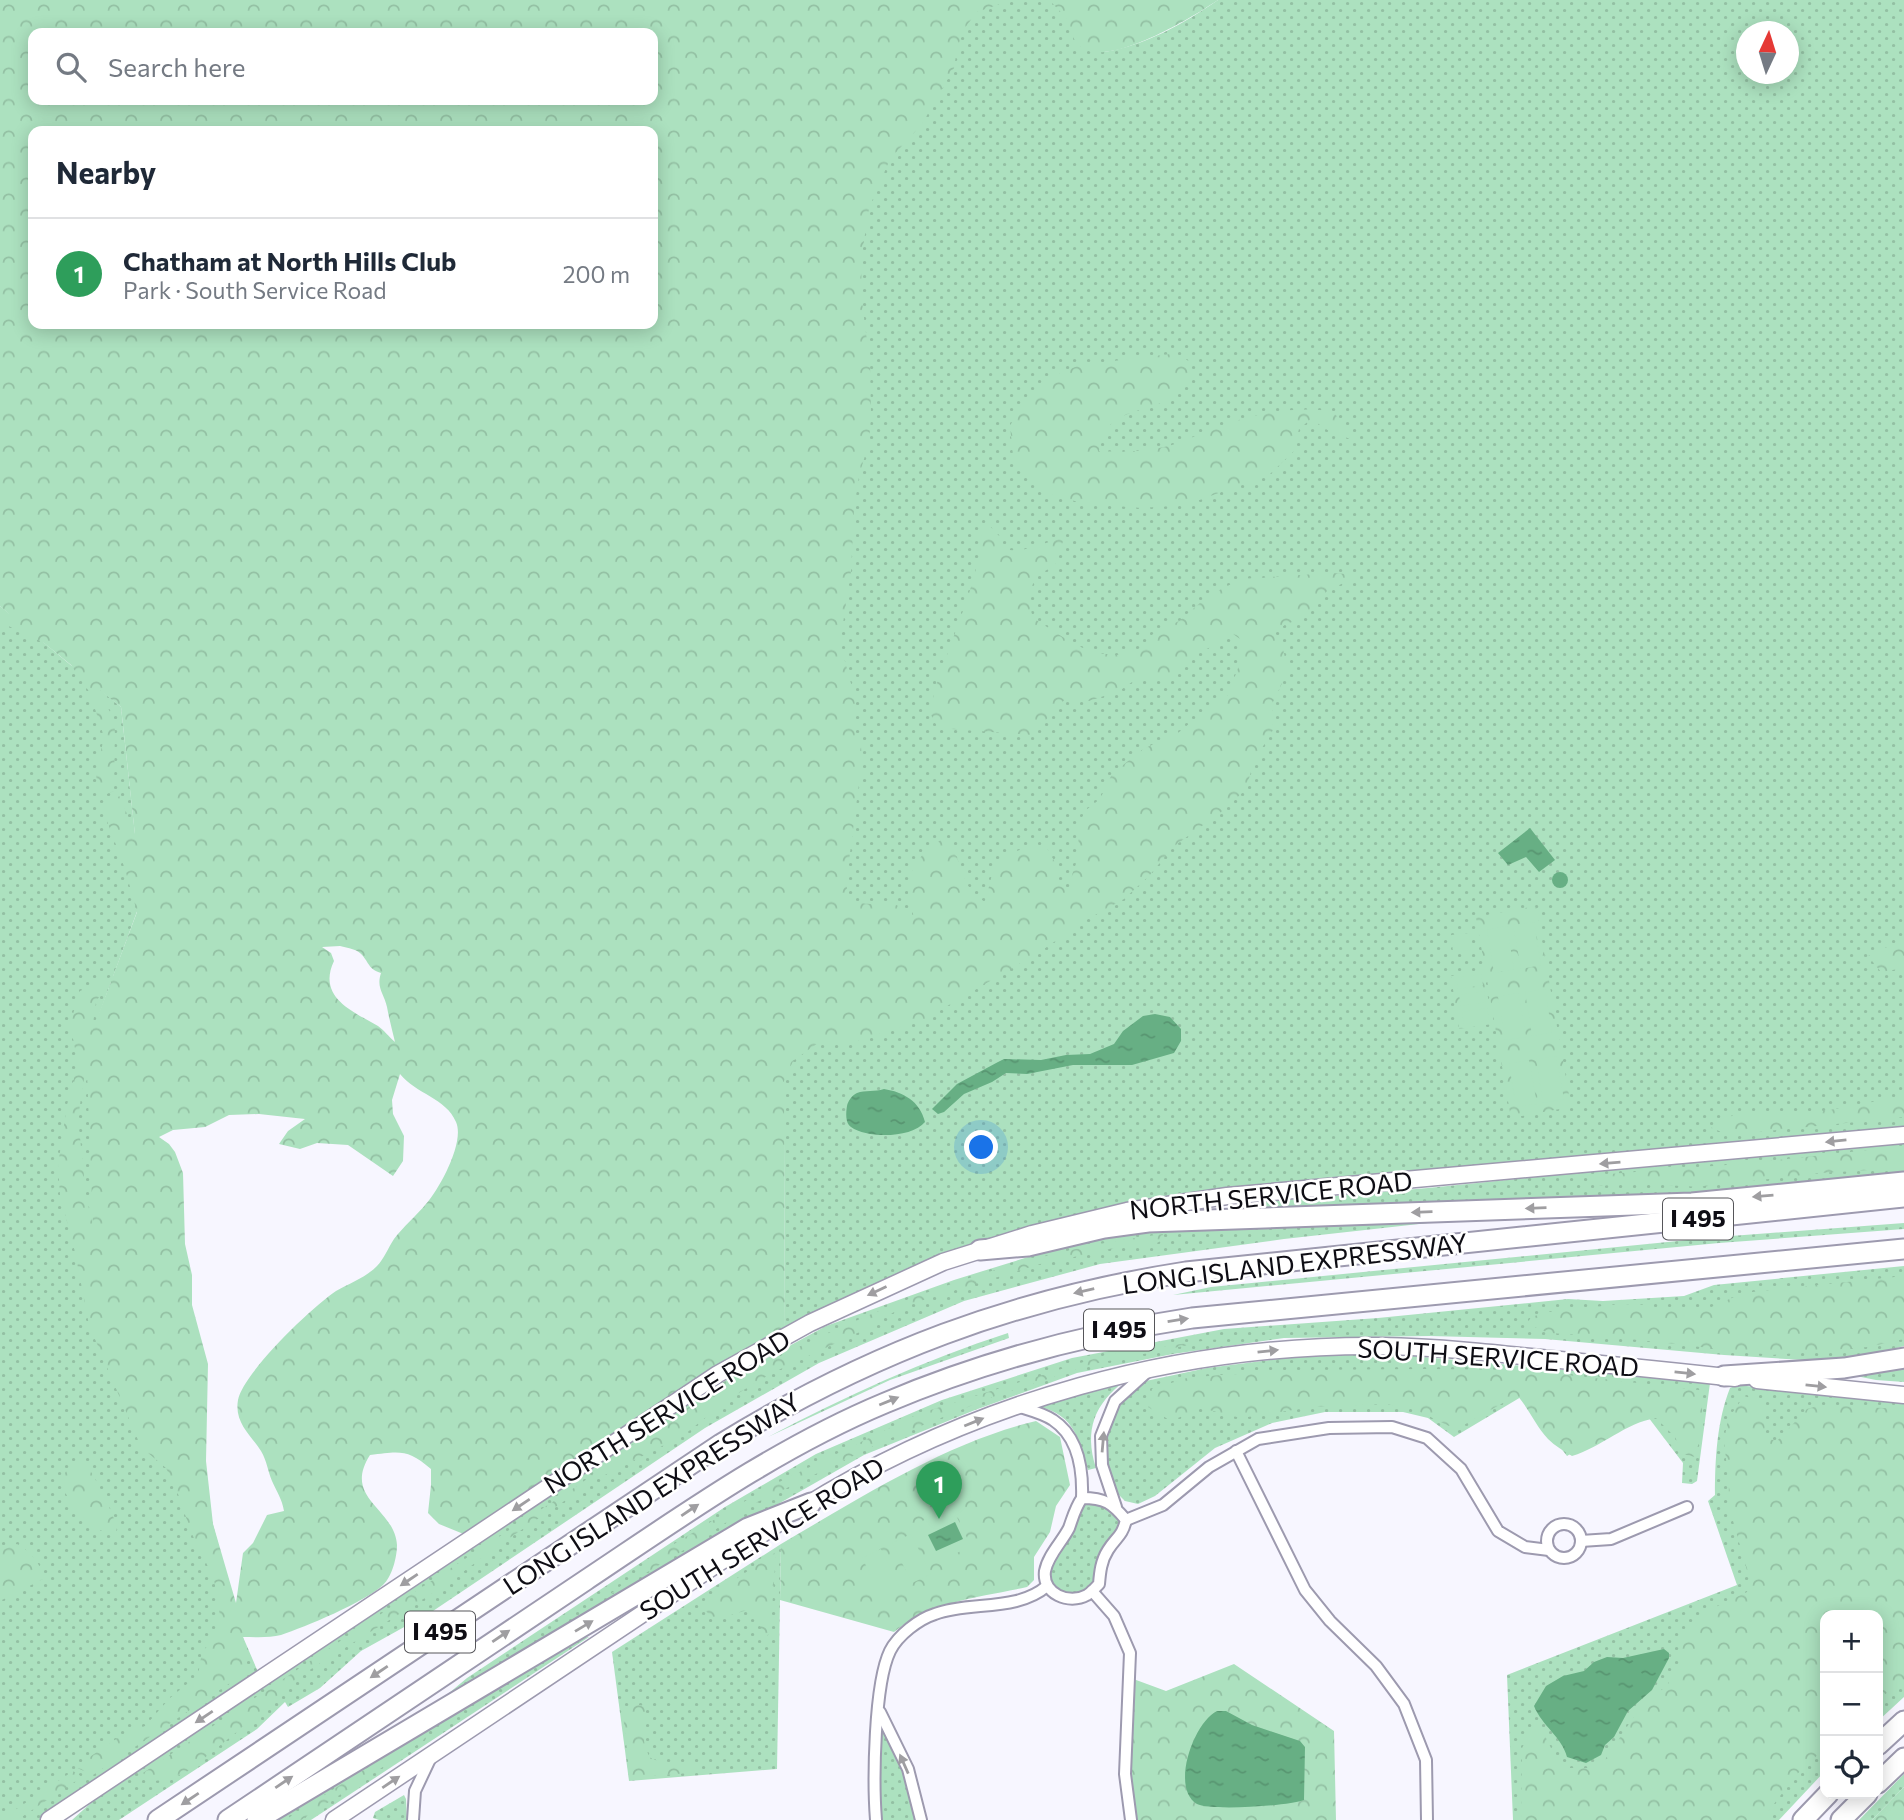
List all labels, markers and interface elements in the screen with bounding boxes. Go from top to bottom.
north arrow [1736,21,1799,84]
search box [28,28,658,105]
icon: search [52,48,90,86]
text: Search here [108,51,246,82]
text: Nearby [56,153,156,190]
text: Chatham at North Hills Club [123,245,456,276]
text: 1 [74,260,84,288]
text: 200 m [563,260,630,288]
text: Park · South Service Road [123,276,387,304]
your location [964,1130,998,1164]
one-way arrow [1825,1136,1847,1147]
one-way arrow [1598,1158,1620,1169]
street label: NORTH SERVICE ROAD [1128,1164,1414,1225]
one-way arrow [1752,1191,1774,1202]
road number: I 495 [1663,1198,1733,1240]
one-way arrow [1525,1203,1547,1214]
one-way arrow [1411,1207,1433,1218]
street label: LONG ISLAND EXPRESSWAY [1120,1226,1469,1299]
one-way arrow [867,1285,887,1297]
one-way arrow [1073,1286,1095,1297]
road number: I 495 [1084,1310,1154,1350]
one-way arrow [1167,1314,1189,1325]
street label: NORTH SERVICE ROAD [537,1322,795,1499]
street label: SOUTH SERVICE ROAD [1356,1331,1640,1382]
one-way arrow [1257,1346,1279,1357]
one-way arrow [1674,1367,1696,1378]
one-way arrow [1805,1381,1827,1392]
street label: LONG ISLAND EXPRESSWAY [497,1385,806,1600]
one-way arrow [879,1396,900,1407]
one-way arrow [964,1416,985,1427]
one-way arrow [1098,1431,1109,1453]
street label: SOUTH SERVICE ROAD [633,1450,889,1626]
pin: 1 [916,1461,962,1519]
one-way arrow [512,1498,530,1512]
one-way arrow [681,1503,699,1517]
one-way arrow [400,1573,419,1586]
map controls [1820,1610,1883,1799]
button: + [1820,1610,1883,1673]
road number: I 495 [405,1612,475,1652]
one-way arrow [575,1620,594,1632]
one-way arrow [491,1630,511,1643]
one-way arrow [369,1666,389,1679]
button: − [1820,1673,1883,1736]
one-way arrow [195,1710,213,1724]
button: locate [1820,1736,1883,1799]
one-way arrow [899,1753,910,1774]
one-way arrow [275,1775,293,1789]
one-way arrow [381,1776,400,1789]
one-way arrow [181,1792,199,1806]

